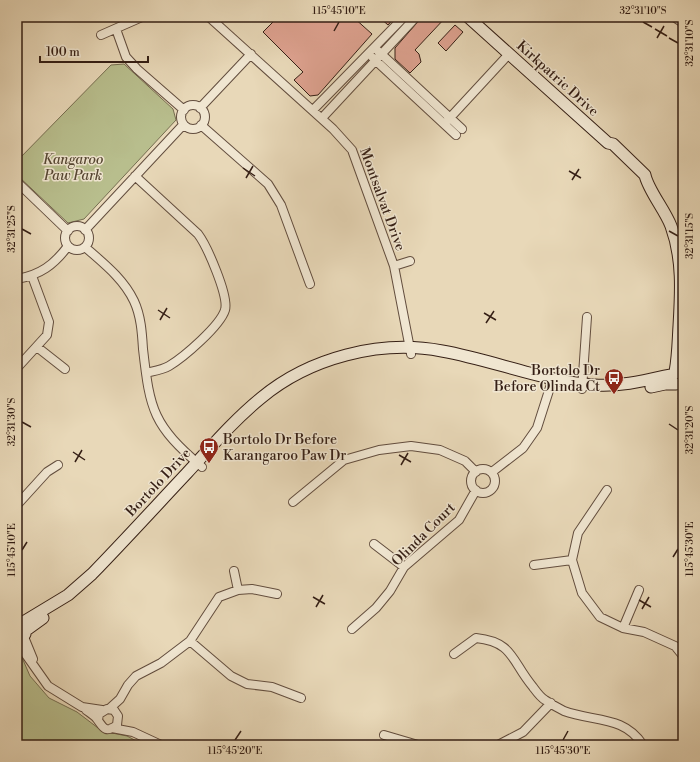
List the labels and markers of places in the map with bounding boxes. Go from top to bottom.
place label: Bortolo Dr Before Olinda Ct [493,362,600,396]
bus stop icon: Bortolo Dr Before Olinda Ct [603,367,625,395]
place label: Bortolo Dr Before Karangaroo Paw Dr [222,431,346,465]
bus stop icon: Bortolo Dr Before Karangaroo Paw Dr [198,436,220,464]

